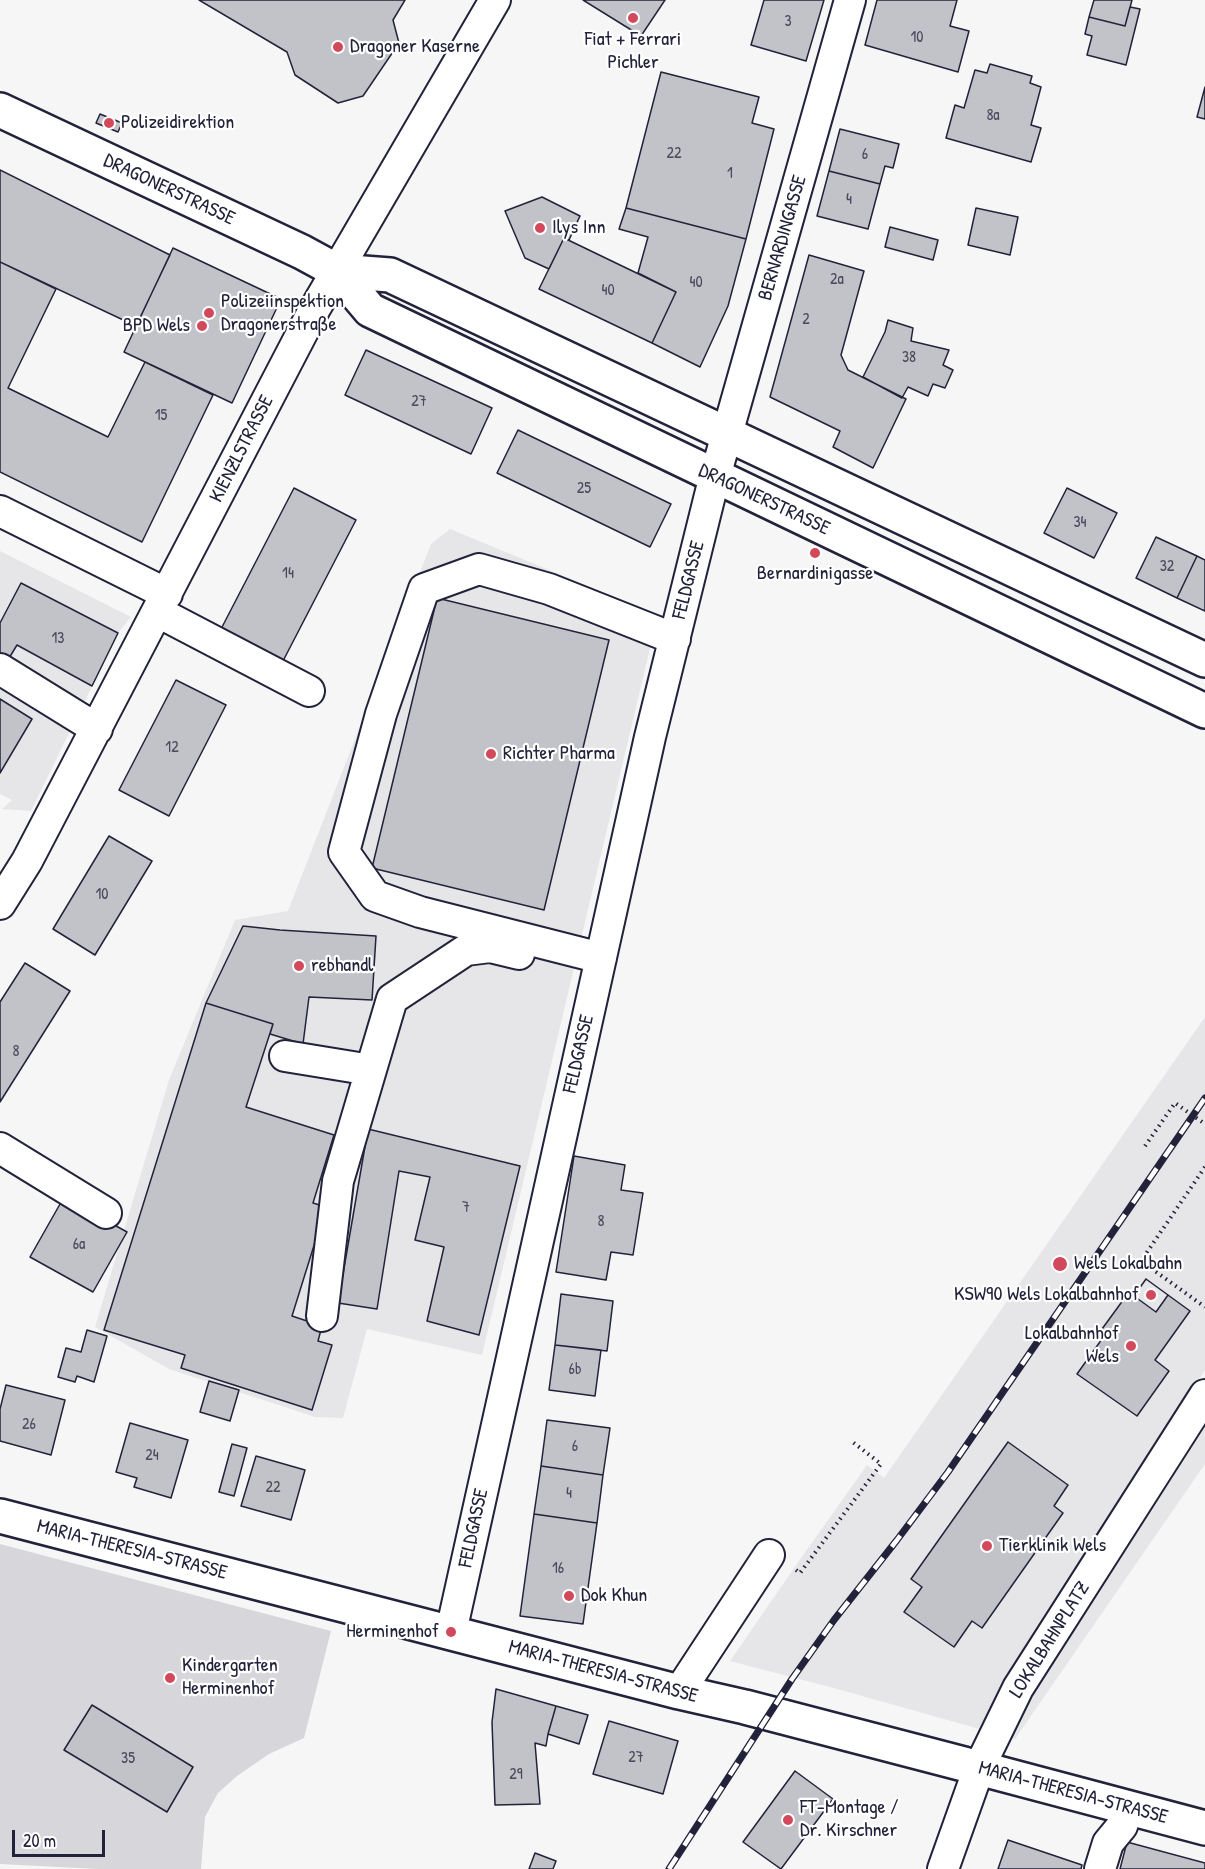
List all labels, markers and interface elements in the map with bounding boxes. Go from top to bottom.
marker: Fiat + Ferrari Pichler [626,11,640,25]
house number: 3 [784,12,792,32]
place label: Fiat + Ferrari Pichler [585,28,681,75]
house number: 10 [911,28,923,48]
place label: Dragoner Kaserne [350,35,480,59]
marker: Dragoner Kaserne [331,40,345,54]
house number: 8a [986,106,1000,126]
place label: Polizeidirektion [121,111,234,135]
marker: Polizeidirektion [102,116,116,130]
house number: 22 [667,144,681,164]
house number: 6 [862,145,868,165]
street label: DRAGONERSTRASSE [99,149,239,231]
house number: 1 [727,164,733,184]
street label: BERNARDINGASSE [754,173,812,303]
house number: 4 [846,190,852,210]
place label: Ilys Inn [552,216,606,240]
marker: Ilys Inn [533,221,547,235]
house number: 2a [830,270,844,290]
house number: 40 [689,273,703,293]
house number: 40 [601,281,615,301]
place label: Polizeiinspektion Dragonerstraße [221,290,344,337]
marker: Polizeiinspektion Dragonerstraße [202,306,216,320]
house number: 2 [802,310,810,330]
place label: BPD Wels [123,314,190,338]
marker: BPD Wels [195,319,209,333]
house number: 38 [902,348,916,368]
street label: KIENZLSTRASSE [205,392,279,506]
house number: 27 [411,392,427,412]
house number: 15 [155,406,167,426]
street label: DRAGONERSTRASSE [694,459,834,541]
house number: 25 [577,479,591,499]
house number: 34 [1073,513,1087,533]
street label: FELDGASSE [668,538,710,622]
marker: Bernardinigasse [808,546,822,560]
house number: 32 [1160,557,1174,577]
place label: Bernardinigasse [757,562,873,586]
house number: 14 [282,564,294,584]
house number: 13 [52,629,64,649]
house number: 12 [165,738,179,758]
place label: Richter Pharma [503,742,615,766]
marker: Richter Pharma [484,747,498,761]
house number: 10 [96,885,108,905]
place label: rebhandl [311,954,373,978]
marker: rebhandl [292,959,306,973]
street label: FELDGASSE [558,1012,600,1096]
house number: 8 [13,1042,19,1062]
house number: 7 [462,1198,470,1218]
house number: 8 [598,1212,604,1232]
house number: 6a [73,1235,85,1255]
place label: Wels Lokalbahn [1074,1252,1182,1276]
marker: Wels Lokalbahn [1051,1255,1069,1273]
place label: KSW90 Wels Lokalbahnhof [954,1283,1139,1307]
marker: KSW90 Wels Lokalbahnhof [1144,1288,1158,1302]
place label: Lokalbahnhof Wels [1025,1322,1119,1369]
marker: Lokalbahnhof Wels [1124,1339,1138,1353]
house number: 6b [569,1360,581,1380]
house number: 26 [22,1415,36,1435]
house number: 6 [572,1437,578,1457]
house number: 24 [145,1446,159,1466]
house number: 22 [266,1478,280,1498]
house number: 4 [566,1484,572,1504]
street label: FELDGASSE [454,1486,494,1570]
street label: MARIA-THERESIA-STRASSE [34,1515,230,1585]
place label: Tierklinik Wels [999,1534,1106,1558]
marker: Tierklinik Wels [980,1539,994,1553]
house number: 16 [552,1559,564,1579]
street label: LOKALBAHNPLATZ [1005,1577,1095,1703]
place label: Dok Khun [581,1584,647,1608]
marker: Dok Khun [562,1589,576,1603]
place label: Herminenhof [346,1620,439,1644]
marker: Herminenhof [444,1625,458,1639]
street label: MARIA-THERESIA-STRASSE [506,1635,700,1709]
place label: Kindergarten Herminenhof [182,1654,278,1701]
marker: Kindergarten Herminenhof [163,1671,177,1685]
house number: 27 [628,1748,644,1768]
house number: 35 [121,1749,135,1769]
street label: MARIA-THERESIA-STRASSE [976,1756,1170,1830]
house number: 29 [509,1765,523,1785]
place label: FT-Montage / Dr. Kirschner [800,1796,899,1843]
marker: FT-Montage / Dr. Kirschner [781,1813,795,1827]
scale bar [15,1818,108,1856]
text: 20 m [23,1828,56,1853]

